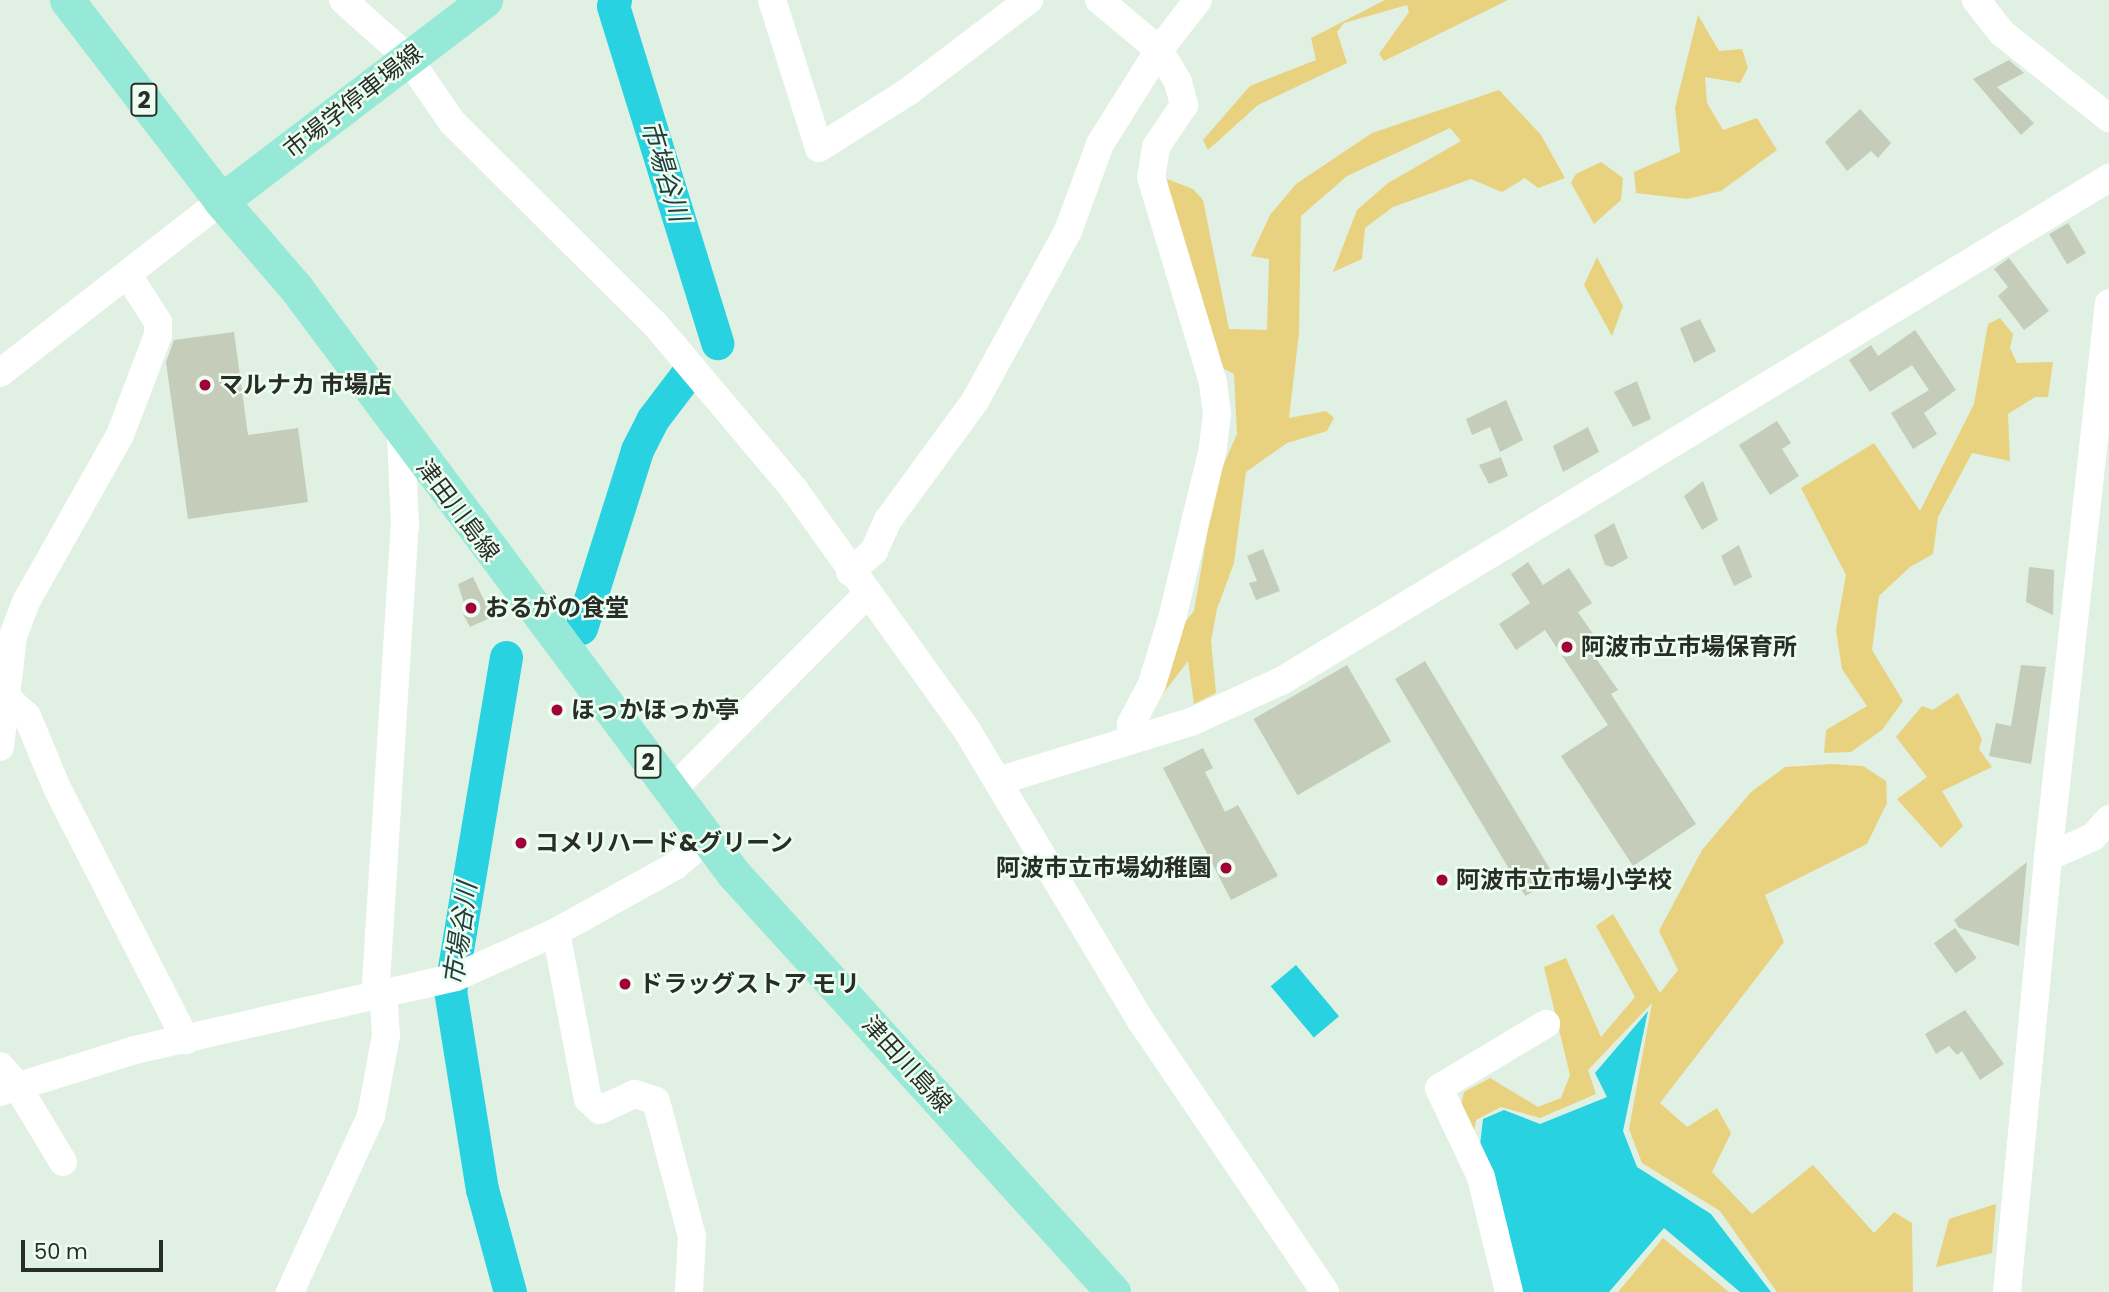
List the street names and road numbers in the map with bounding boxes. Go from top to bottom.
street label: 市場学停車場線 [278,38,428,164]
road number: 2 [130,80,158,120]
street label: 津田川島線 [410,453,506,567]
road number: 2 [634,742,662,782]
street label: 津田川島線 [856,1010,958,1118]

